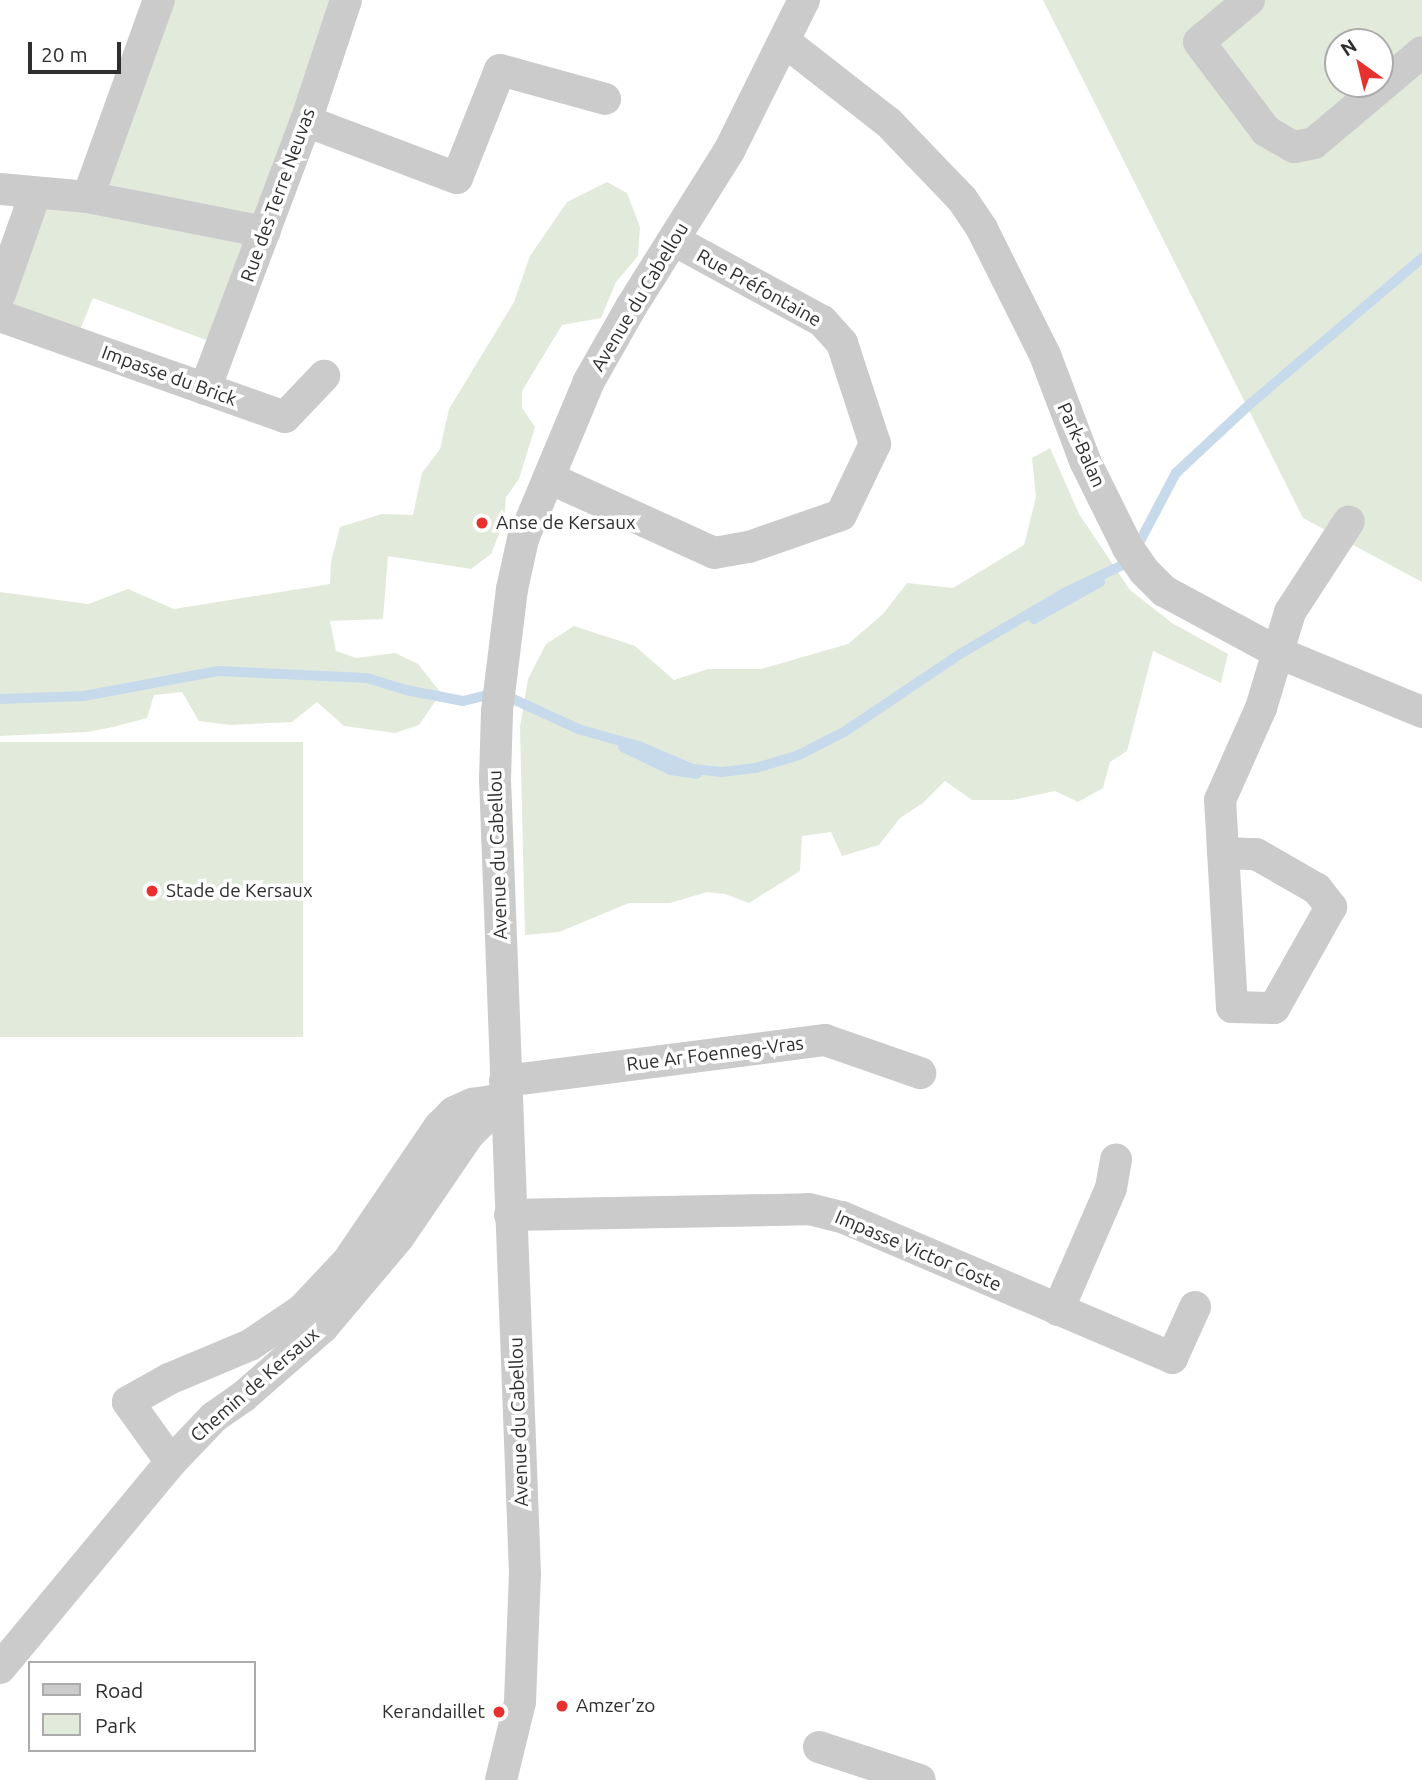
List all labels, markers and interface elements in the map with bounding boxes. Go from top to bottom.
scale bar [32,28,124,72]
north arrow [1324,28,1394,98]
text: N [1336,34,1360,60]
text: 20 m [41,42,88,66]
street label: Rue des Terre Neuvas [236,105,320,285]
street label: Avenue du Cabellou [587,218,693,376]
street label: Rue Préfontaine [693,244,825,332]
street label: Impasse du Brick [98,341,240,411]
street label: Park-Balan [1052,399,1110,491]
place label: Anse de Kersaux [496,512,636,534]
marker: Anse de Kersaux [474,515,490,531]
street label: Avenue du Cabellou [484,770,512,940]
place label: Stade de Kersaux [166,880,313,902]
marker: Stade de Kersaux [144,883,160,899]
street label: Rue Ar Foenneg-Vras [625,1032,805,1076]
street label: Impasse Victor Coste [831,1206,1005,1296]
street label: Chemin de Kersaux [186,1323,324,1447]
street label: Avenue du Cabellou [505,1337,533,1507]
legend [28,1661,256,1752]
text: Road [95,1678,143,1702]
place label: Amzer’zo [576,1695,655,1717]
marker: Amzer’zo [554,1698,570,1714]
place label: Kerandaillet [382,1701,485,1723]
marker: Kerandaillet [491,1704,507,1720]
text: Park [95,1713,137,1737]

